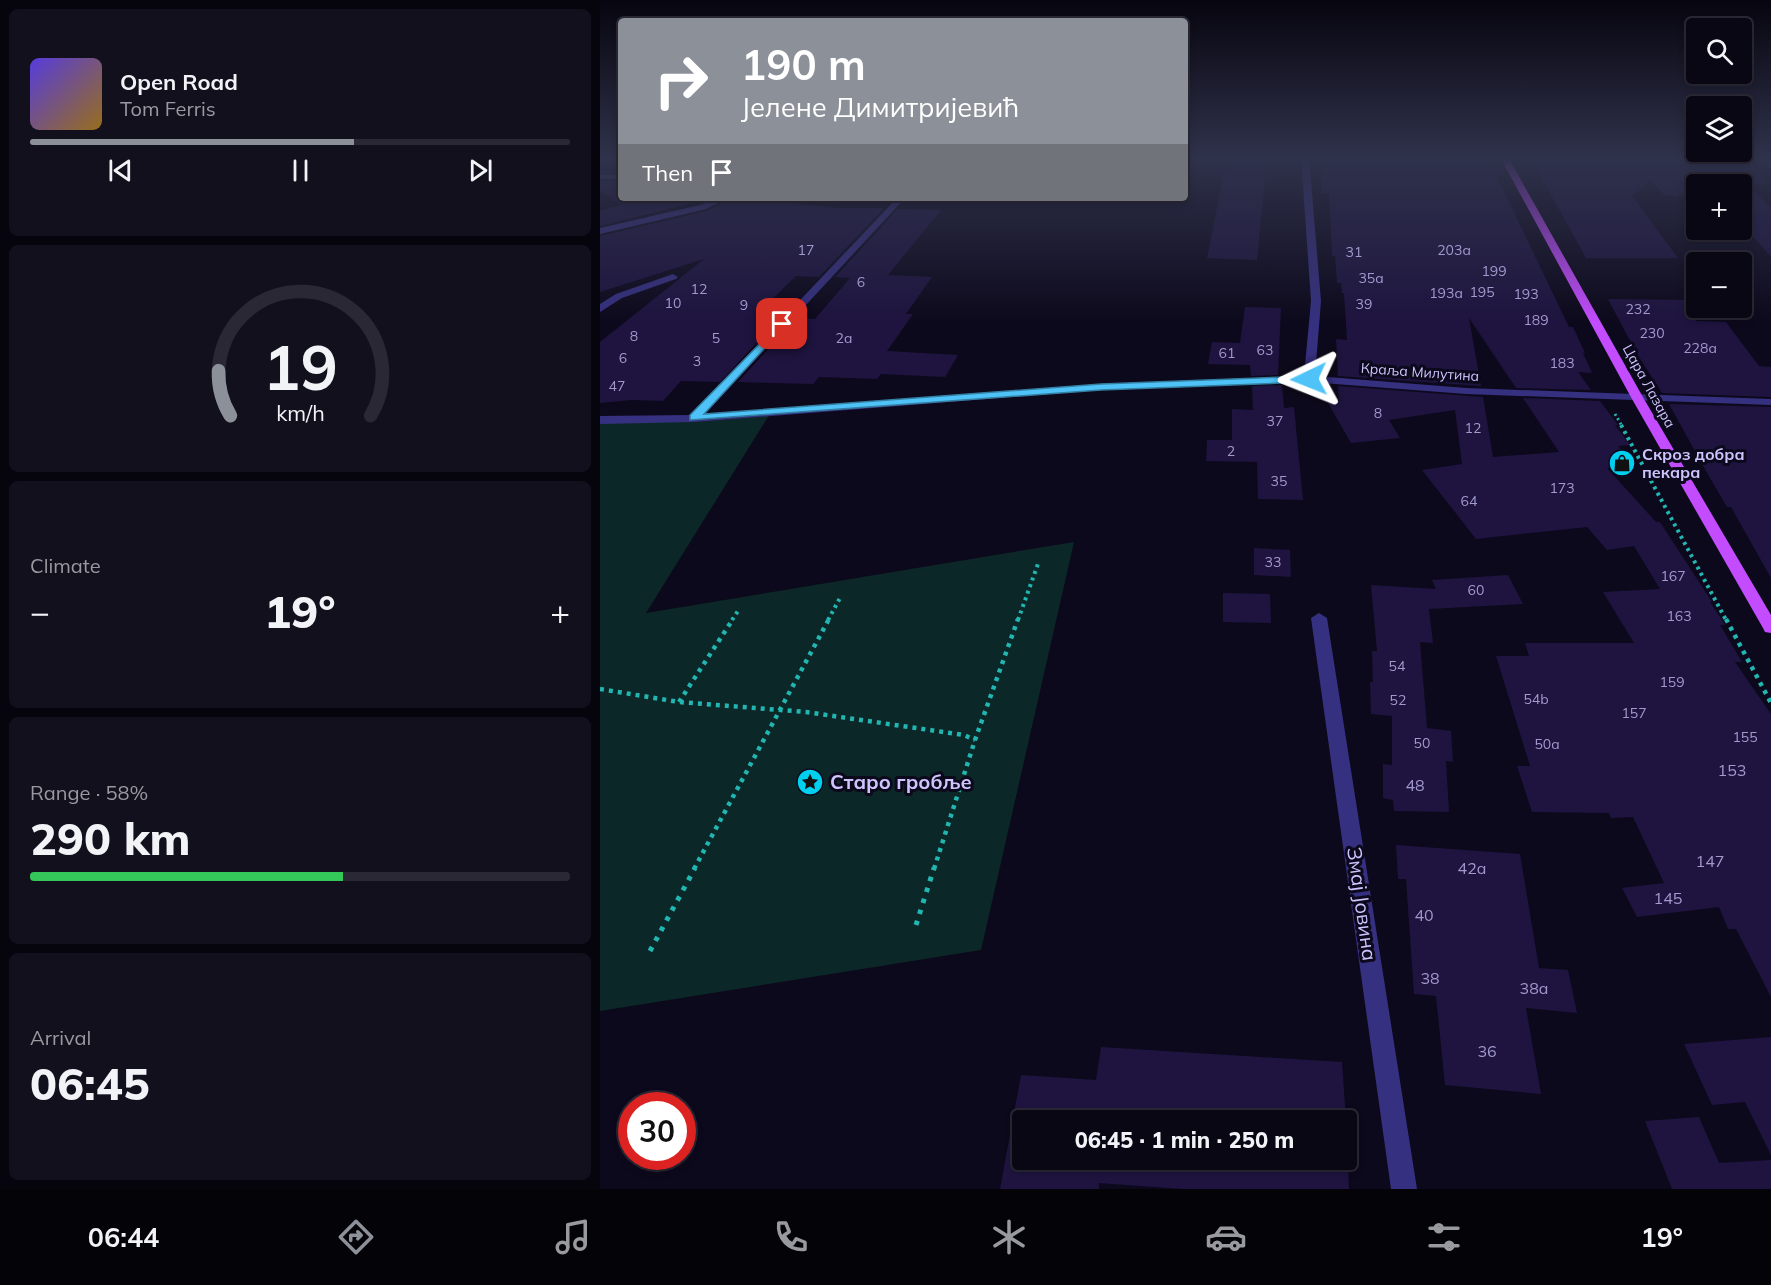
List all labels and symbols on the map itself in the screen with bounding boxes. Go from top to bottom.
house number: 17 [798,241,814,259]
house number: 203a [1437,241,1471,259]
house number: 31 [1346,243,1362,261]
house number: 199 [1481,262,1507,280]
house number: 35a [1358,269,1384,287]
house number: 6 [857,273,865,291]
house number: 12 [691,280,707,298]
house number: 195 [1469,283,1495,301]
house number: 193a [1429,284,1463,302]
house number: 193 [1513,285,1539,303]
house number: 10 [665,294,681,312]
house number: 39 [1356,295,1372,313]
house number: 9 [740,296,748,314]
pin [756,298,807,349]
house number: 232 [1625,300,1651,318]
house number: 189 [1523,311,1549,329]
house number: 230 [1639,324,1665,342]
house number: 8 [630,327,638,345]
house number: 5 [712,329,720,347]
house number: 2a [836,329,852,347]
house number: 228a [1683,339,1717,357]
house number: 63 [1257,341,1273,359]
street label: Цара Лазара [1619,341,1679,431]
house number: 61 [1219,344,1235,362]
position arrow [1277,347,1341,411]
house number: 6 [619,349,627,367]
house number: 3 [693,352,701,370]
house number: 183 [1549,354,1575,372]
street label: Краља Милутина [1360,359,1480,385]
house number: 47 [609,377,625,395]
house number: 8 [1374,404,1382,422]
house number: 37 [1267,412,1283,430]
house number: 12 [1465,419,1481,437]
house number: 2 [1227,442,1235,460]
place label: Скроз добра пекара [1642,444,1745,482]
shop icon: Скроз добра пекара [1607,448,1637,478]
house number: 35 [1271,472,1287,490]
house number: 173 [1549,479,1575,497]
house number: 64 [1461,492,1478,510]
house number: 33 [1265,553,1281,571]
house number: 167 [1660,567,1686,585]
house number: 60 [1468,581,1484,599]
house number: 163 [1666,607,1692,625]
house number: 54 [1389,657,1406,675]
house number: 159 [1659,673,1685,691]
house number: 54b [1523,690,1549,708]
house number: 52 [1390,691,1406,709]
house number: 157 [1621,704,1647,722]
house number: 155 [1732,728,1758,746]
house number: 50 [1414,734,1430,752]
house number: 50a [1534,735,1560,753]
house number: 153 [1718,760,1746,780]
place icon: Старо гробље [795,767,825,797]
place label: Старо гробље [830,769,972,794]
house number: 48 [1405,775,1425,795]
street label: Змај Јовина [1342,846,1383,962]
house number: 147 [1696,851,1724,871]
house number: 42a [1458,858,1486,878]
house number: 145 [1654,888,1682,908]
house number: 40 [1414,905,1434,925]
house number: 38 [1420,968,1440,988]
house number: 38a [1520,978,1548,998]
house number: 36 [1477,1041,1497,1061]
speed limit sign: 30 [618,1092,696,1170]

